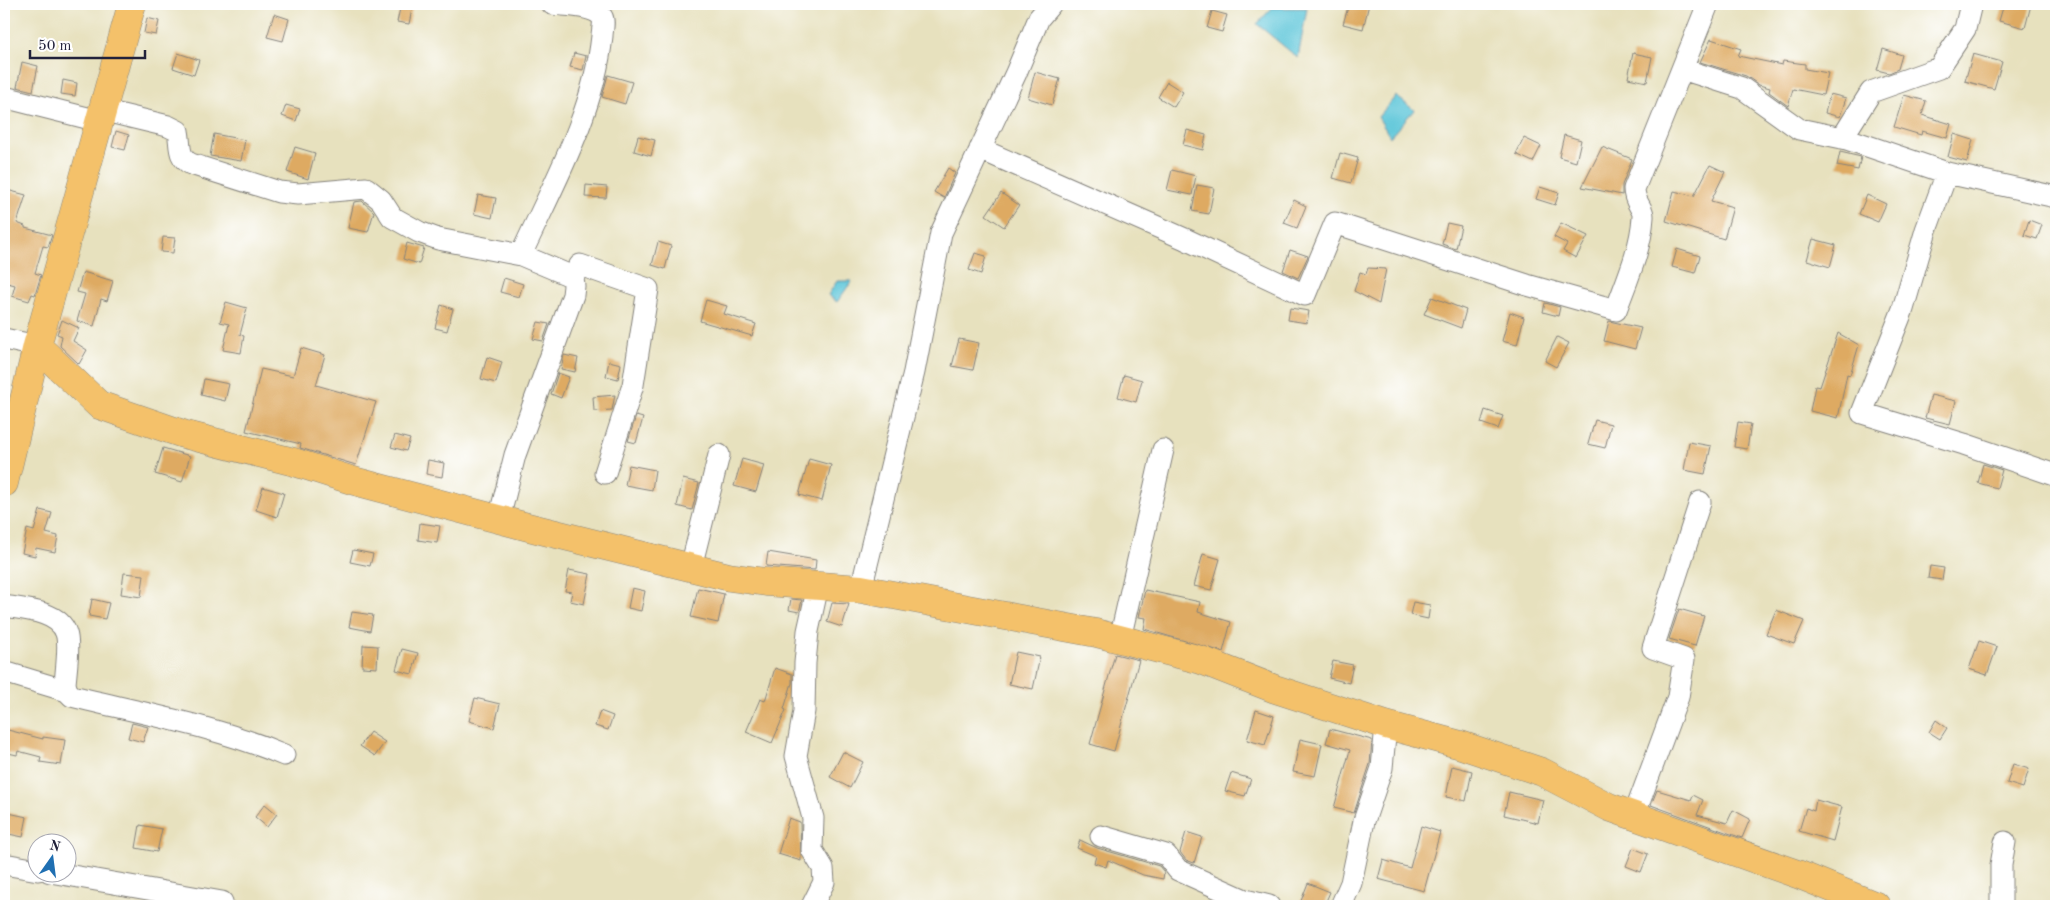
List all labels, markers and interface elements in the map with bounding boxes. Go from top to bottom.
scale bar [30,28,145,60]
text: 50 m [38,39,72,54]
north arrow [28,832,78,882]
text: N [48,838,62,855]

